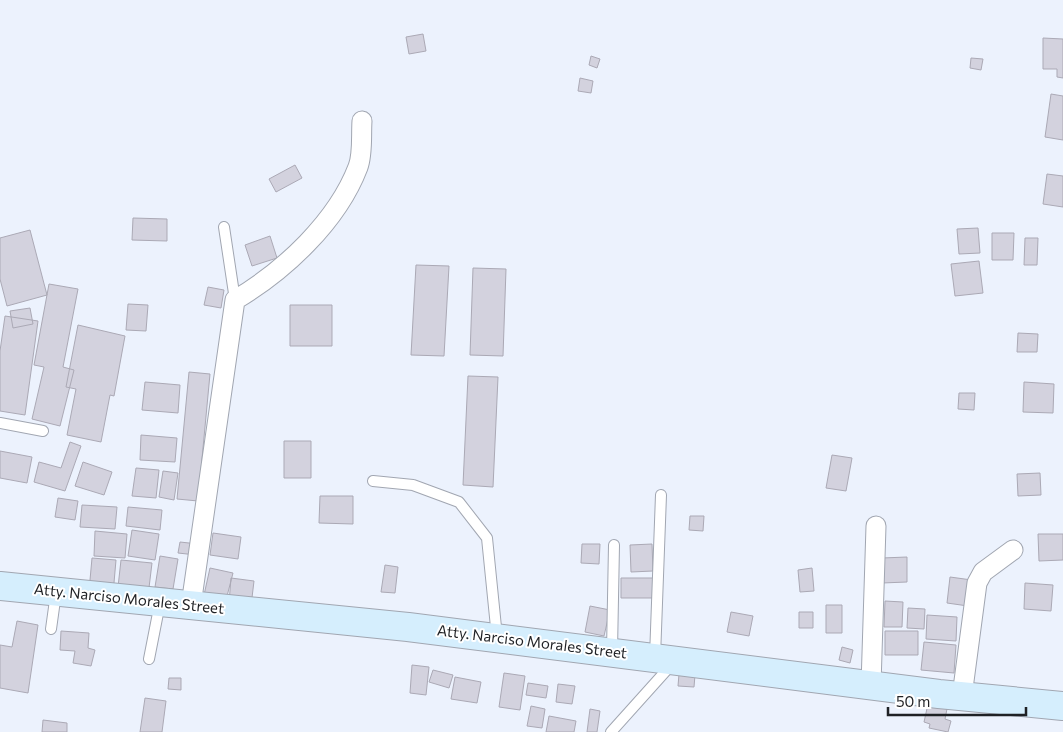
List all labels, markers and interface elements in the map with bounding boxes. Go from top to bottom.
street label: Atty. Narciso Morales Street [33,579,225,617]
street label: Atty. Narciso Morales Street [436,620,628,662]
scale bar [888,684,1026,716]
text: 50 m [896,692,930,710]

